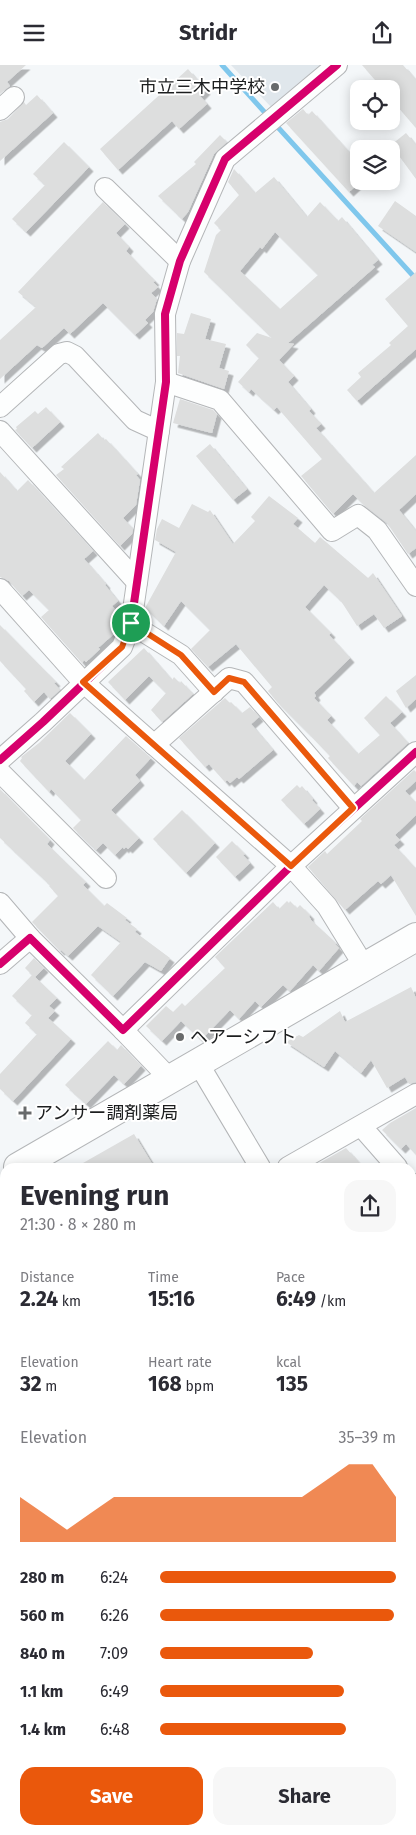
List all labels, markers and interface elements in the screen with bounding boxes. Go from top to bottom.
icon: menu [20,19,48,47]
text: Stridr [179,19,237,46]
icon: share [368,19,396,47]
place label: 市立三木中学校 [139,76,265,98]
map controls [350,80,400,190]
button: locate [350,80,400,130]
marker: 市立三木中学校 [269,81,281,93]
button: layers [350,140,400,190]
pin [110,602,152,644]
icon: arrive [117,609,145,637]
place label: ヘアーシフト [190,1026,297,1048]
marker: ヘアーシフト [174,1031,186,1043]
place label: アンサー調剤薬局 [35,1102,178,1124]
marker: アンサー調剤薬局 [19,1107,31,1119]
text: Evening run [20,1179,169,1212]
button: share [344,1180,396,1232]
text: 21:30 · 8 × 280 m [20,1215,137,1234]
text: Distance [20,1269,74,1286]
text: Time [148,1269,179,1286]
text: Pace [276,1269,305,1286]
text: 2.24 [20,1286,58,1312]
text: 15:16 [148,1286,195,1312]
text: 6:49 [276,1286,316,1312]
text: km [58,1293,81,1310]
text: /km [316,1293,346,1310]
text: Elevation [20,1354,79,1371]
text: Heart rate [148,1354,212,1371]
text: kcal [276,1354,301,1371]
text: 32 [20,1371,42,1397]
text: 168 [148,1371,182,1397]
text: 135 [276,1371,308,1397]
text: m [42,1378,57,1395]
text: bpm [182,1378,214,1395]
text: Elevation [20,1428,87,1447]
text: 35–39 m [338,1428,396,1447]
text: 280 m [20,1568,64,1587]
text: 6:24 [100,1568,128,1587]
text: 560 m [20,1606,64,1625]
text: 6:26 [100,1606,129,1625]
text: 840 m [20,1644,65,1663]
text: 7:09 [100,1644,128,1663]
text: 1.1 km [20,1682,63,1701]
text: 6:49 [100,1682,129,1701]
text: 1.4 km [20,1720,66,1739]
text: 6:48 [100,1720,130,1739]
button: Save [20,1767,203,1825]
button: Share [213,1767,396,1825]

